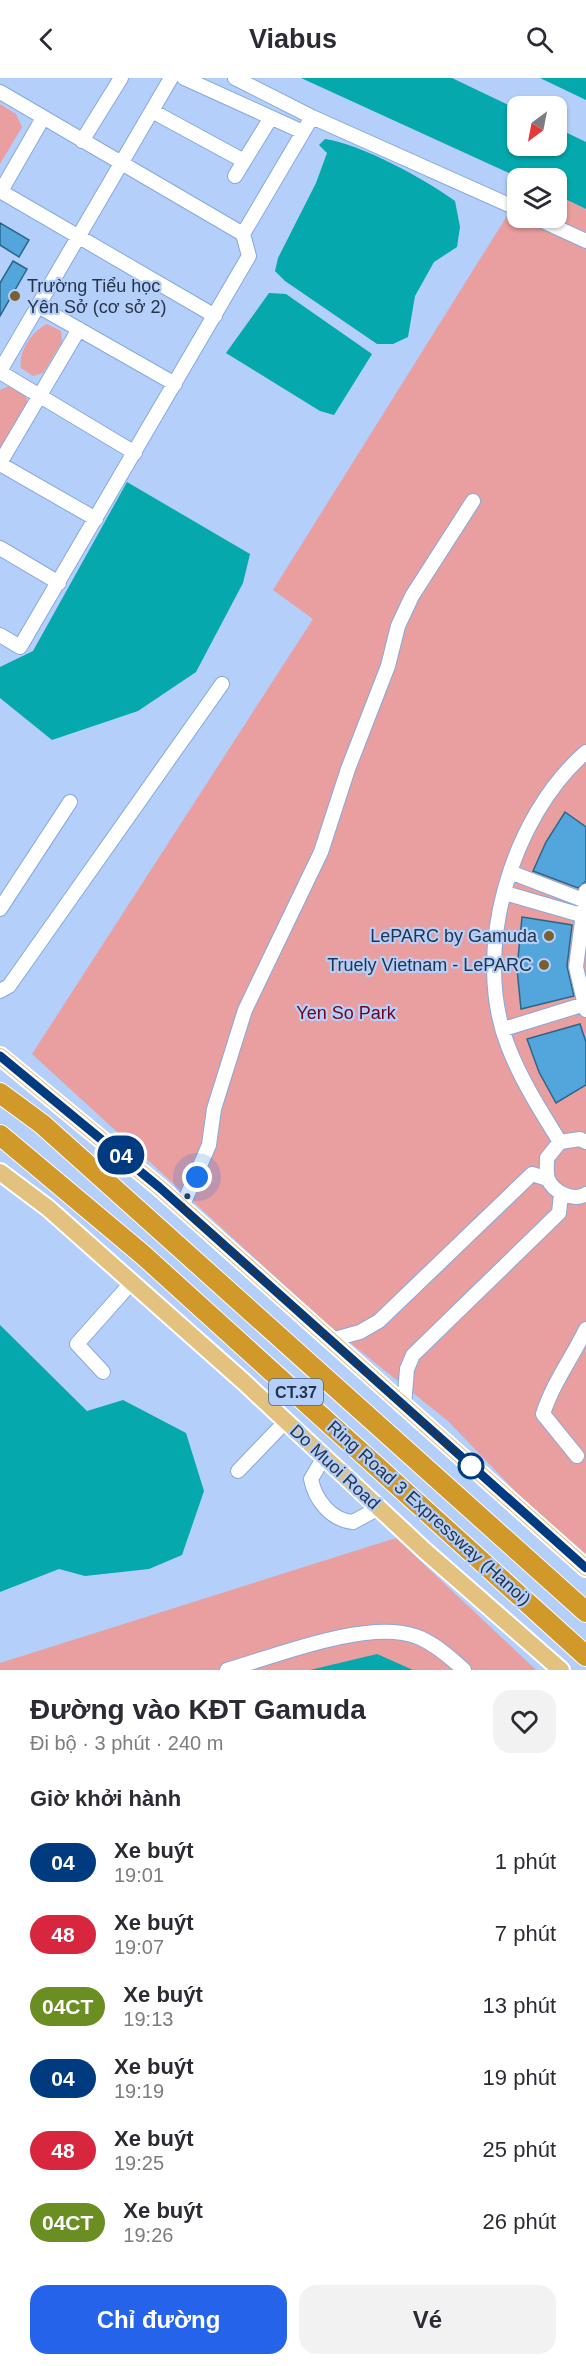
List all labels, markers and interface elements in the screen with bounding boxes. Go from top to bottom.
icon: back [30,23,63,56]
icon: search [523,23,556,56]
text: Viabus [249,24,337,54]
north arrow [507,96,567,156]
map controls [507,96,567,228]
button: layers [507,168,567,228]
place label: Trường Tiểu học Yên Sở (cơ sở 2) [27,276,166,317]
marker: Trường Tiểu học Yên Sở (cơ sở 2) [8,289,22,303]
place label: LePARC by Gamuda [370,926,538,946]
marker: LePARC by Gamuda [542,929,556,943]
place label: Truely Vietnam - LePARC [327,955,532,975]
marker: Truely Vietnam - LePARC [537,958,551,972]
park label: Yen So Park [296,1003,397,1023]
line badge: 04 [94,1136,148,1174]
text: 04 [109,1144,133,1167]
your location [182,1162,212,1192]
road number: CT.37 [269,1379,323,1405]
street label: Ring Road 3 Expressway (Hanoi) [323,1417,535,1609]
street label: Do Muoi Road [286,1420,384,1514]
unlabelled marker [458,1453,484,1479]
button: heart [493,1690,556,1753]
text: Đường vào KĐT Gamuda [30,1694,366,1725]
text: Đi bộ · 3 phút · 240 m [30,1732,223,1754]
text: Giờ khởi hành [30,1786,181,1811]
text: Xe buýt [114,1838,193,1863]
text: 1 phút [495,1849,556,1874]
text: 04 [51,1851,75,1874]
text: 19:01 [114,1864,164,1886]
text: Xe buýt [114,1910,193,1935]
text: 7 phút [495,1921,556,1946]
text: 48 [51,1923,75,1946]
text: 19:07 [114,1936,164,1958]
text: Xe buýt [123,1982,203,2007]
text: 13 phút [483,1993,556,2018]
text: 04CT [42,1995,93,2018]
text: 19:13 [123,2008,173,2030]
text: Xe buýt [114,2054,193,2079]
text: 19 phút [483,2065,556,2090]
text: 04 [51,2067,75,2090]
text: 19:19 [114,2080,164,2102]
text: Xe buýt [114,2126,193,2151]
text: 25 phút [483,2137,556,2162]
text: 48 [51,2139,75,2162]
text: 19:25 [114,2152,164,2174]
text: Xe buýt [123,2198,203,2223]
text: 26 phút [483,2209,556,2234]
text: 04CT [42,2211,93,2234]
text: 19:26 [123,2224,173,2246]
button: Chỉ đường [30,2285,287,2354]
button: Vé [299,2285,556,2354]

